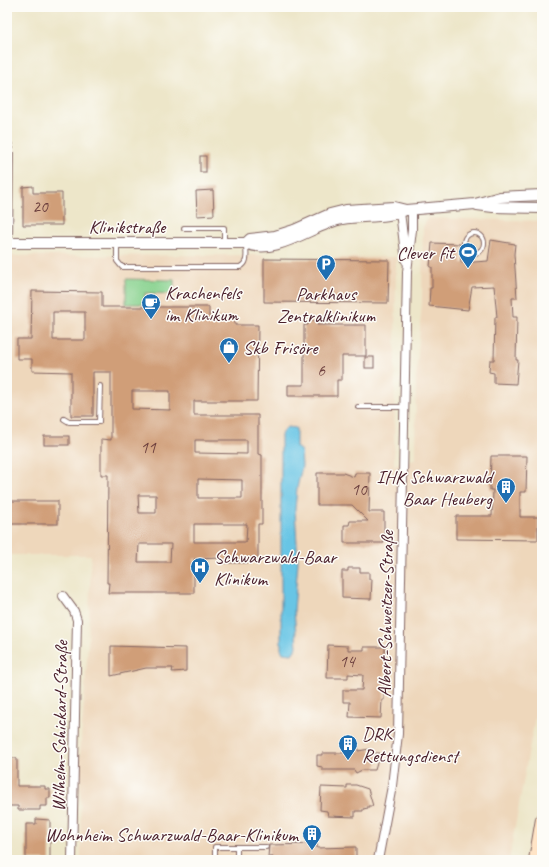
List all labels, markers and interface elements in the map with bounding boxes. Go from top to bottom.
house number: 20 [32,196,49,217]
street label: Klinikstraße [89,215,167,239]
place label: Clever fit [397,241,456,265]
sports icon: Clever fit [457,241,479,269]
parking icon: Parkhaus Zentralklinikum [315,253,337,281]
place label: Krachenfels im Klinikum [165,281,243,327]
place label: Parkhaus Zentralklinikum [277,282,376,328]
cafe icon: Krachenfels im Klinikum [140,292,162,320]
shop icon: Skb Frisöre [218,336,240,364]
place label: Skb Frisöre [243,336,319,360]
house number: 6 [317,360,326,381]
house number: 11 [140,437,157,458]
place label: IHK Schwarzwald Baar Heuberg [377,465,496,511]
building icon: IHK Schwarzwald Baar Heuberg [495,476,517,504]
house number: 10 [351,479,368,500]
street label: Albert-Schweitzer-Straße [373,529,399,697]
place label: Schwarzwald-Baar Klinikum [214,545,338,591]
hospital icon: Schwarzwald-Baar Klinikum [189,556,211,584]
street label: Wilhelm-Schickard-Straße [47,639,74,812]
house number: 14 [339,651,357,672]
place label: DRK Rettungsdienst [362,722,461,768]
building icon: DRK Rettungsdienst [337,733,359,761]
place label: Wohnheim Schwarzwald-Baar-Klinikum [45,823,300,847]
building icon: Wohnheim Schwarzwald-Baar-Klinikum [301,823,323,851]

